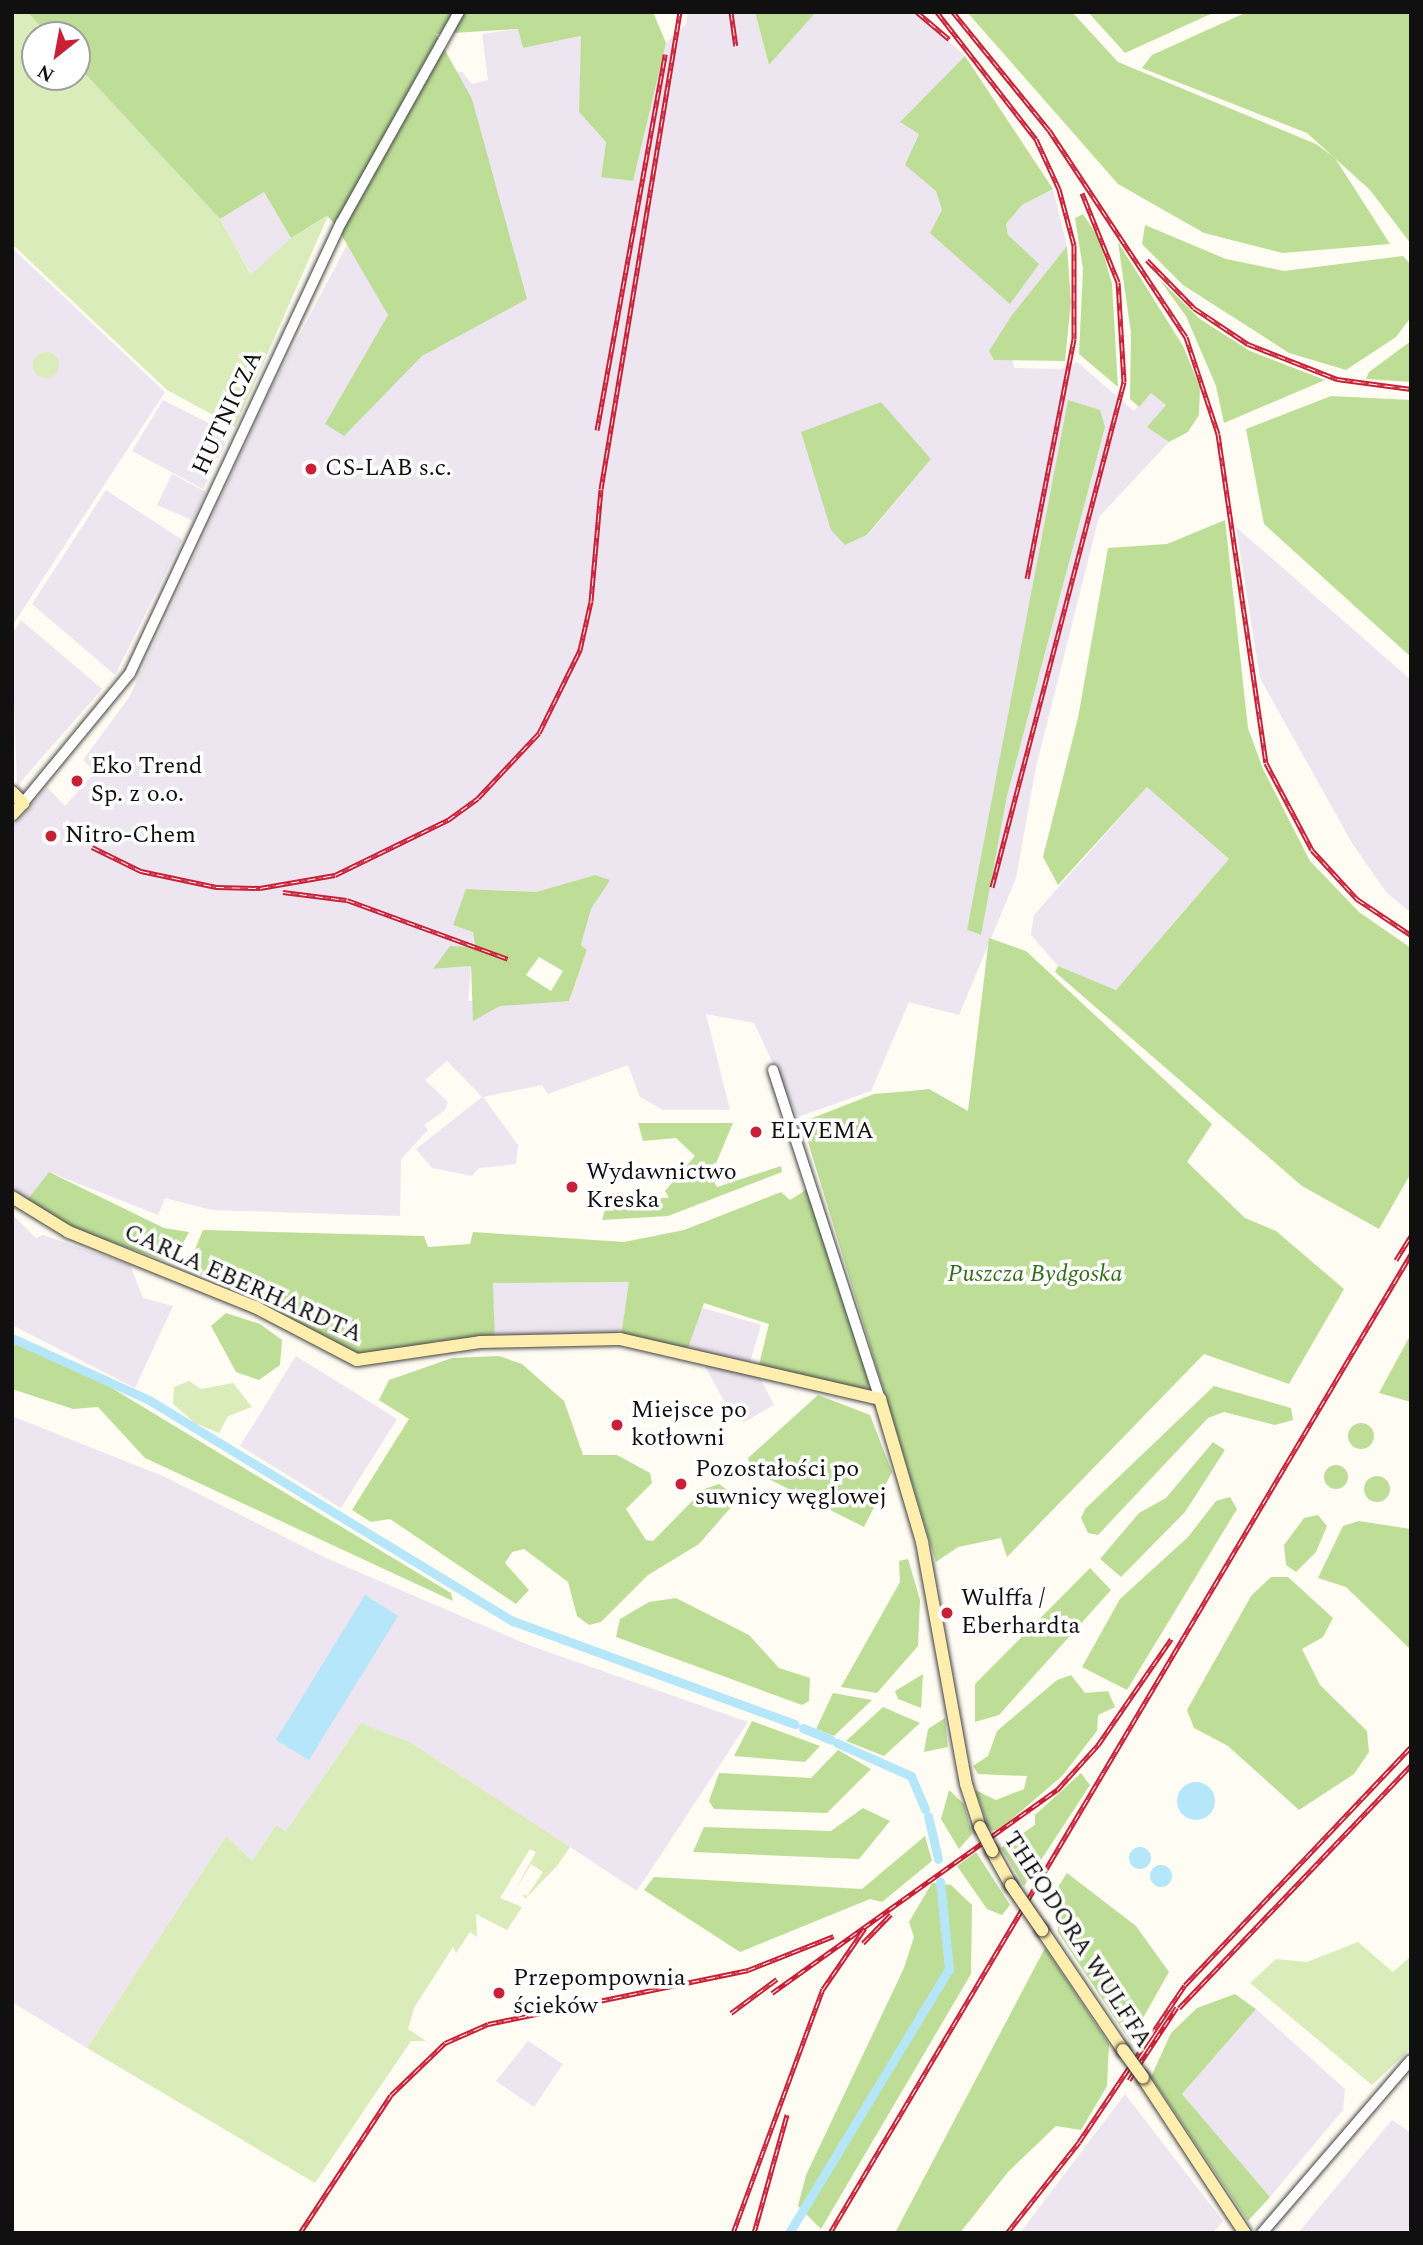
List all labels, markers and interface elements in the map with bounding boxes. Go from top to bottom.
north arrow [21,21,91,91]
text: N [32,56,60,89]
street label: HUTNICZA [187,346,269,480]
place label: CS-LAB s.c. [325,455,452,483]
marker: CS-LAB s.c. [303,461,319,477]
place label: Eko Trend Sp. z o.o. [91,753,203,809]
marker: Eko Trend Sp. z o.o. [69,773,85,789]
place label: Nitro-Chem [65,822,196,850]
marker: Nitro-Chem [43,828,59,844]
place label: ELVEMA [770,1118,874,1146]
marker: ELVEMA [748,1124,764,1140]
place label: Wydawnictwo Kreska [586,1159,737,1215]
marker: Wydawnictwo Kreska [564,1179,580,1195]
street label: CARLA EBERHARDTA [119,1218,367,1350]
park label: Puszcza Bydgoska [948,1261,1122,1289]
place label: Miejsce po kotłowni [631,1397,747,1453]
marker: Miejsce po kotłowni [609,1417,625,1433]
place label: Pozostałości po suwnicy węglowej [695,1456,887,1512]
marker: Pozostałości po suwnicy węglowej [673,1476,689,1492]
place label: Wulffa / Eberhardta [961,1585,1080,1641]
marker: Wulffa / Eberhardta [939,1605,955,1621]
street label: THEODORA WULFFA [996,1827,1158,2053]
place label: Przepompownia ścieków [513,1965,686,2021]
marker: Przepompownia ścieków [491,1985,507,2001]

